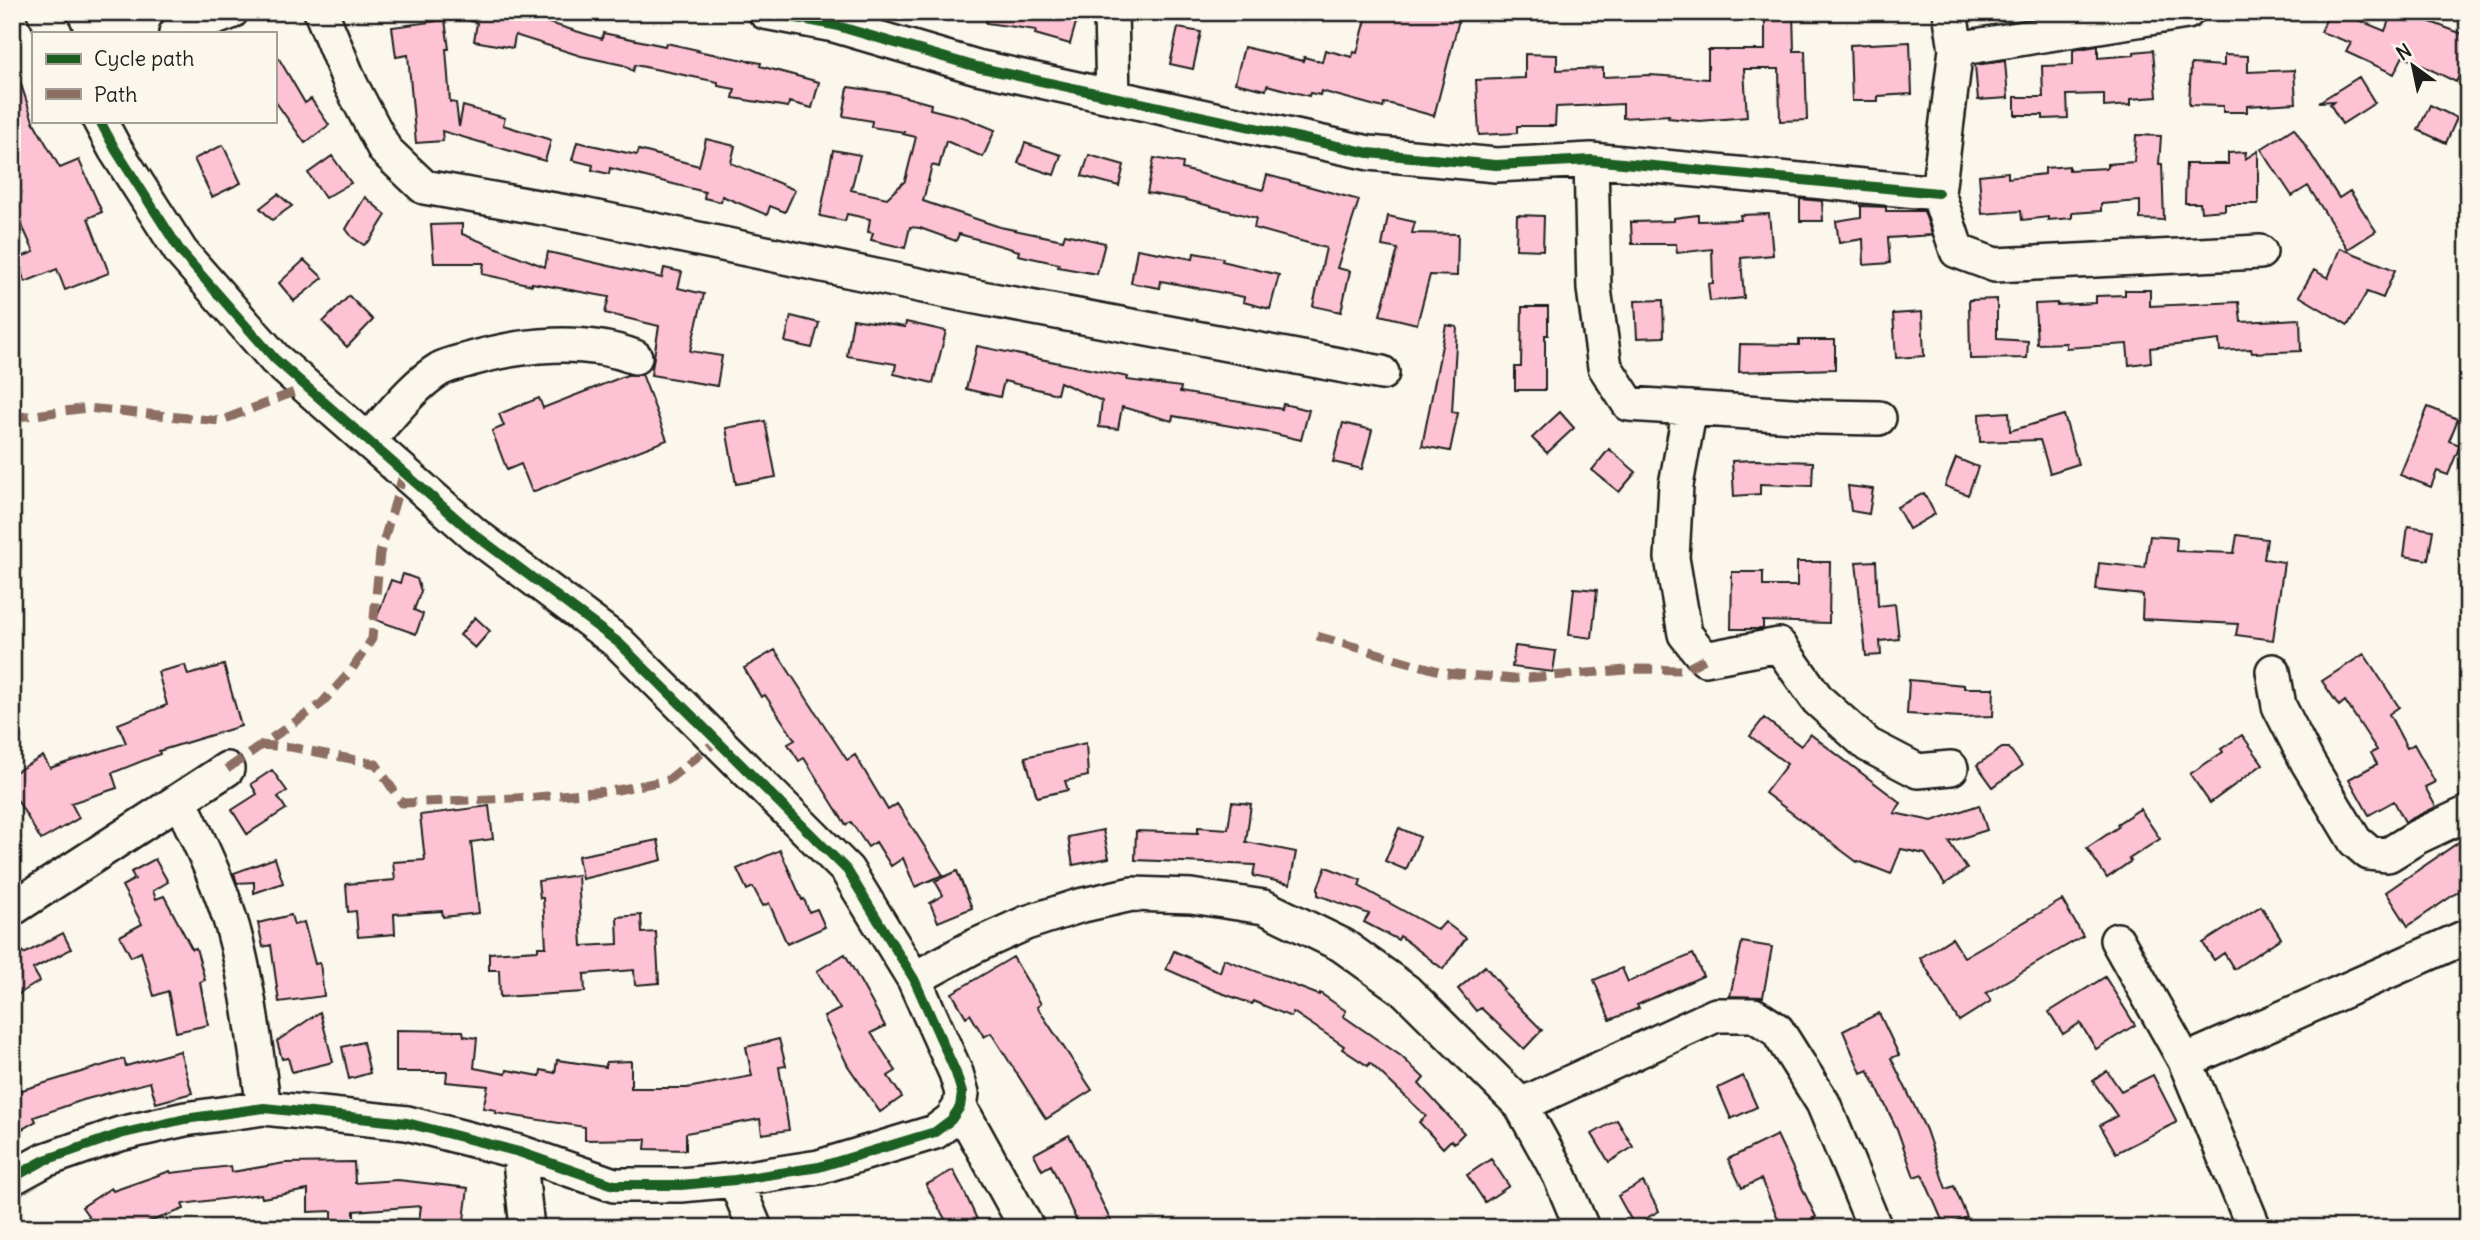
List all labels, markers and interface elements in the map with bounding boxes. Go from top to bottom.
legend [32,32,276,122]
north arrow [2378,32,2448,102]
text: N [2392,38,2416,65]
text: Cycle path [94,45,194,72]
text: Path [94,81,137,108]

